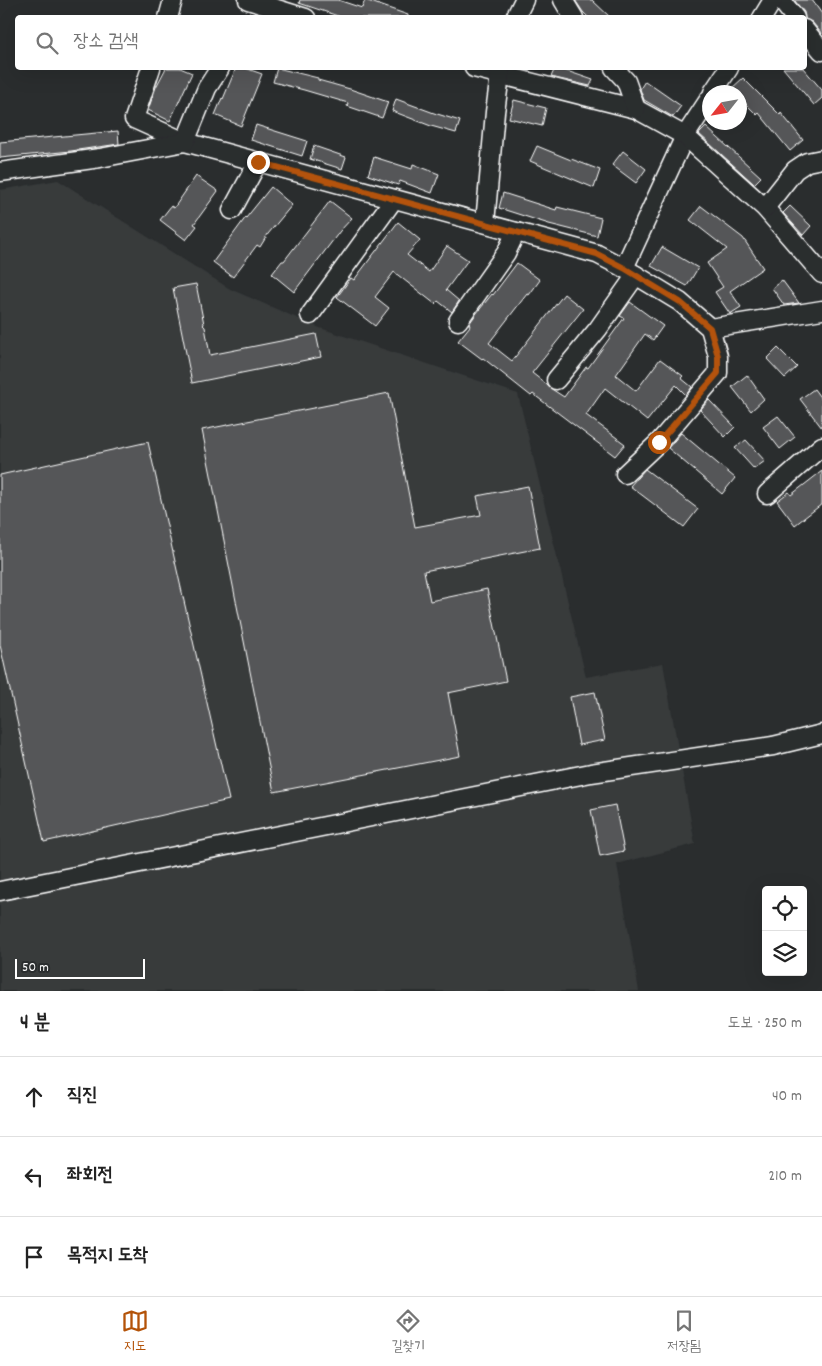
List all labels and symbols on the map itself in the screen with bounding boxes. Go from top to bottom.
north arrow [702,85,747,130]
route end [247,151,270,174]
route start [648,431,671,454]
scale bar [15,956,145,979]

